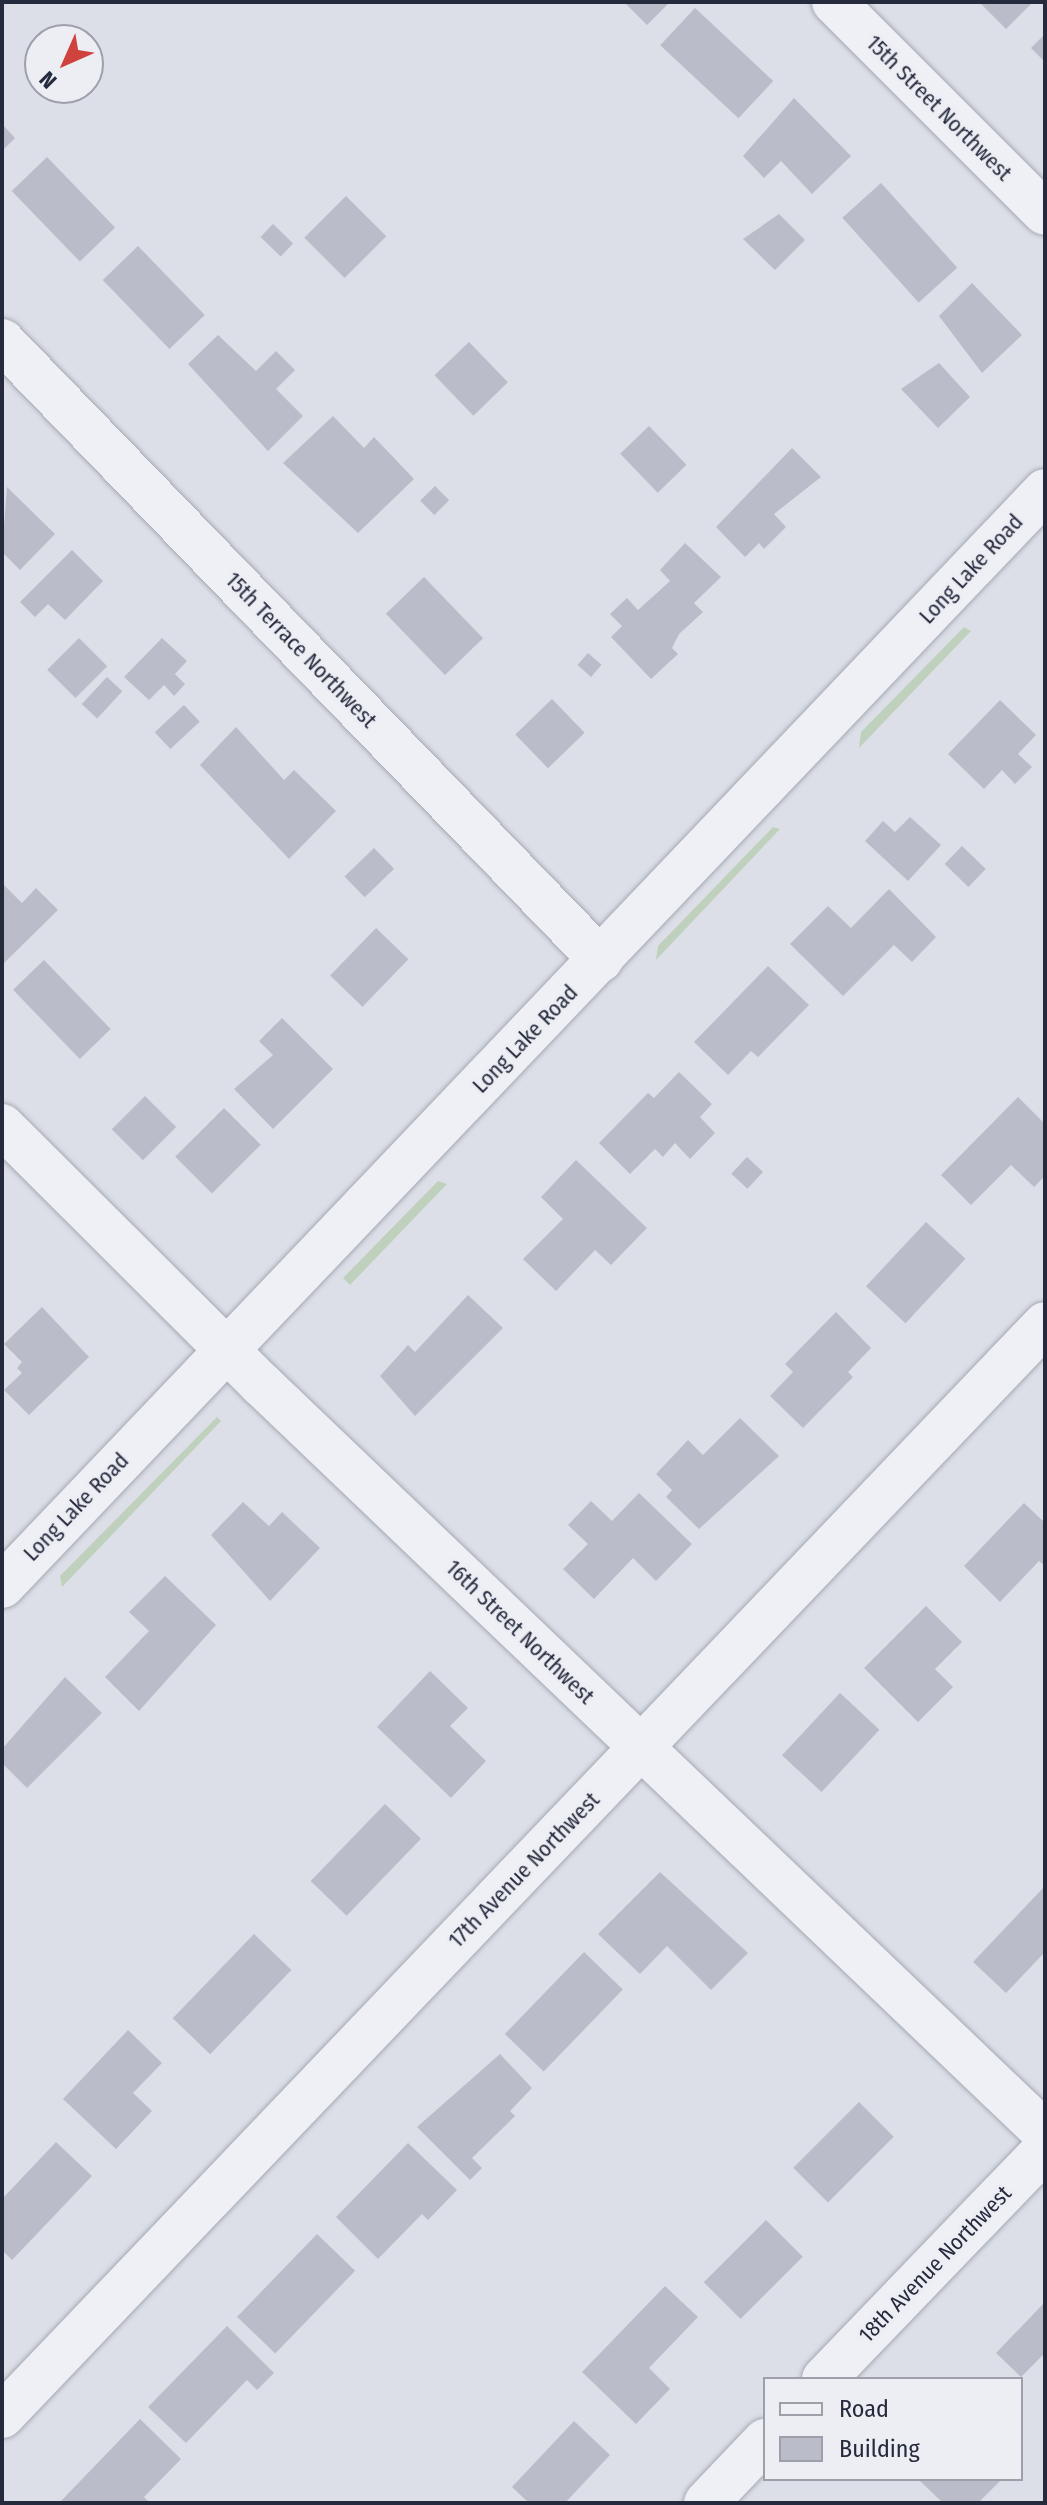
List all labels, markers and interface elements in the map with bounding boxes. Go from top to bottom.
north arrow [24,24,104,104]
street label: 15th Street Northwest [861,30,1017,186]
text: N [34,66,62,94]
street label: Long Lake Road [914,509,1028,629]
street label: 15th Terrace Northwest [220,567,382,733]
street label: Long Lake Road [467,979,583,1099]
street label: Long Lake Road [18,1447,134,1567]
street label: 16th Street Northwest [440,1554,600,1710]
street label: 17th Avenue Northwest [443,1787,605,1953]
street label: 18th Avenue Northwest [853,2180,1017,2348]
legend [763,2377,1023,2481]
text: Road [839,2395,889,2423]
text: Building [839,2435,920,2463]

